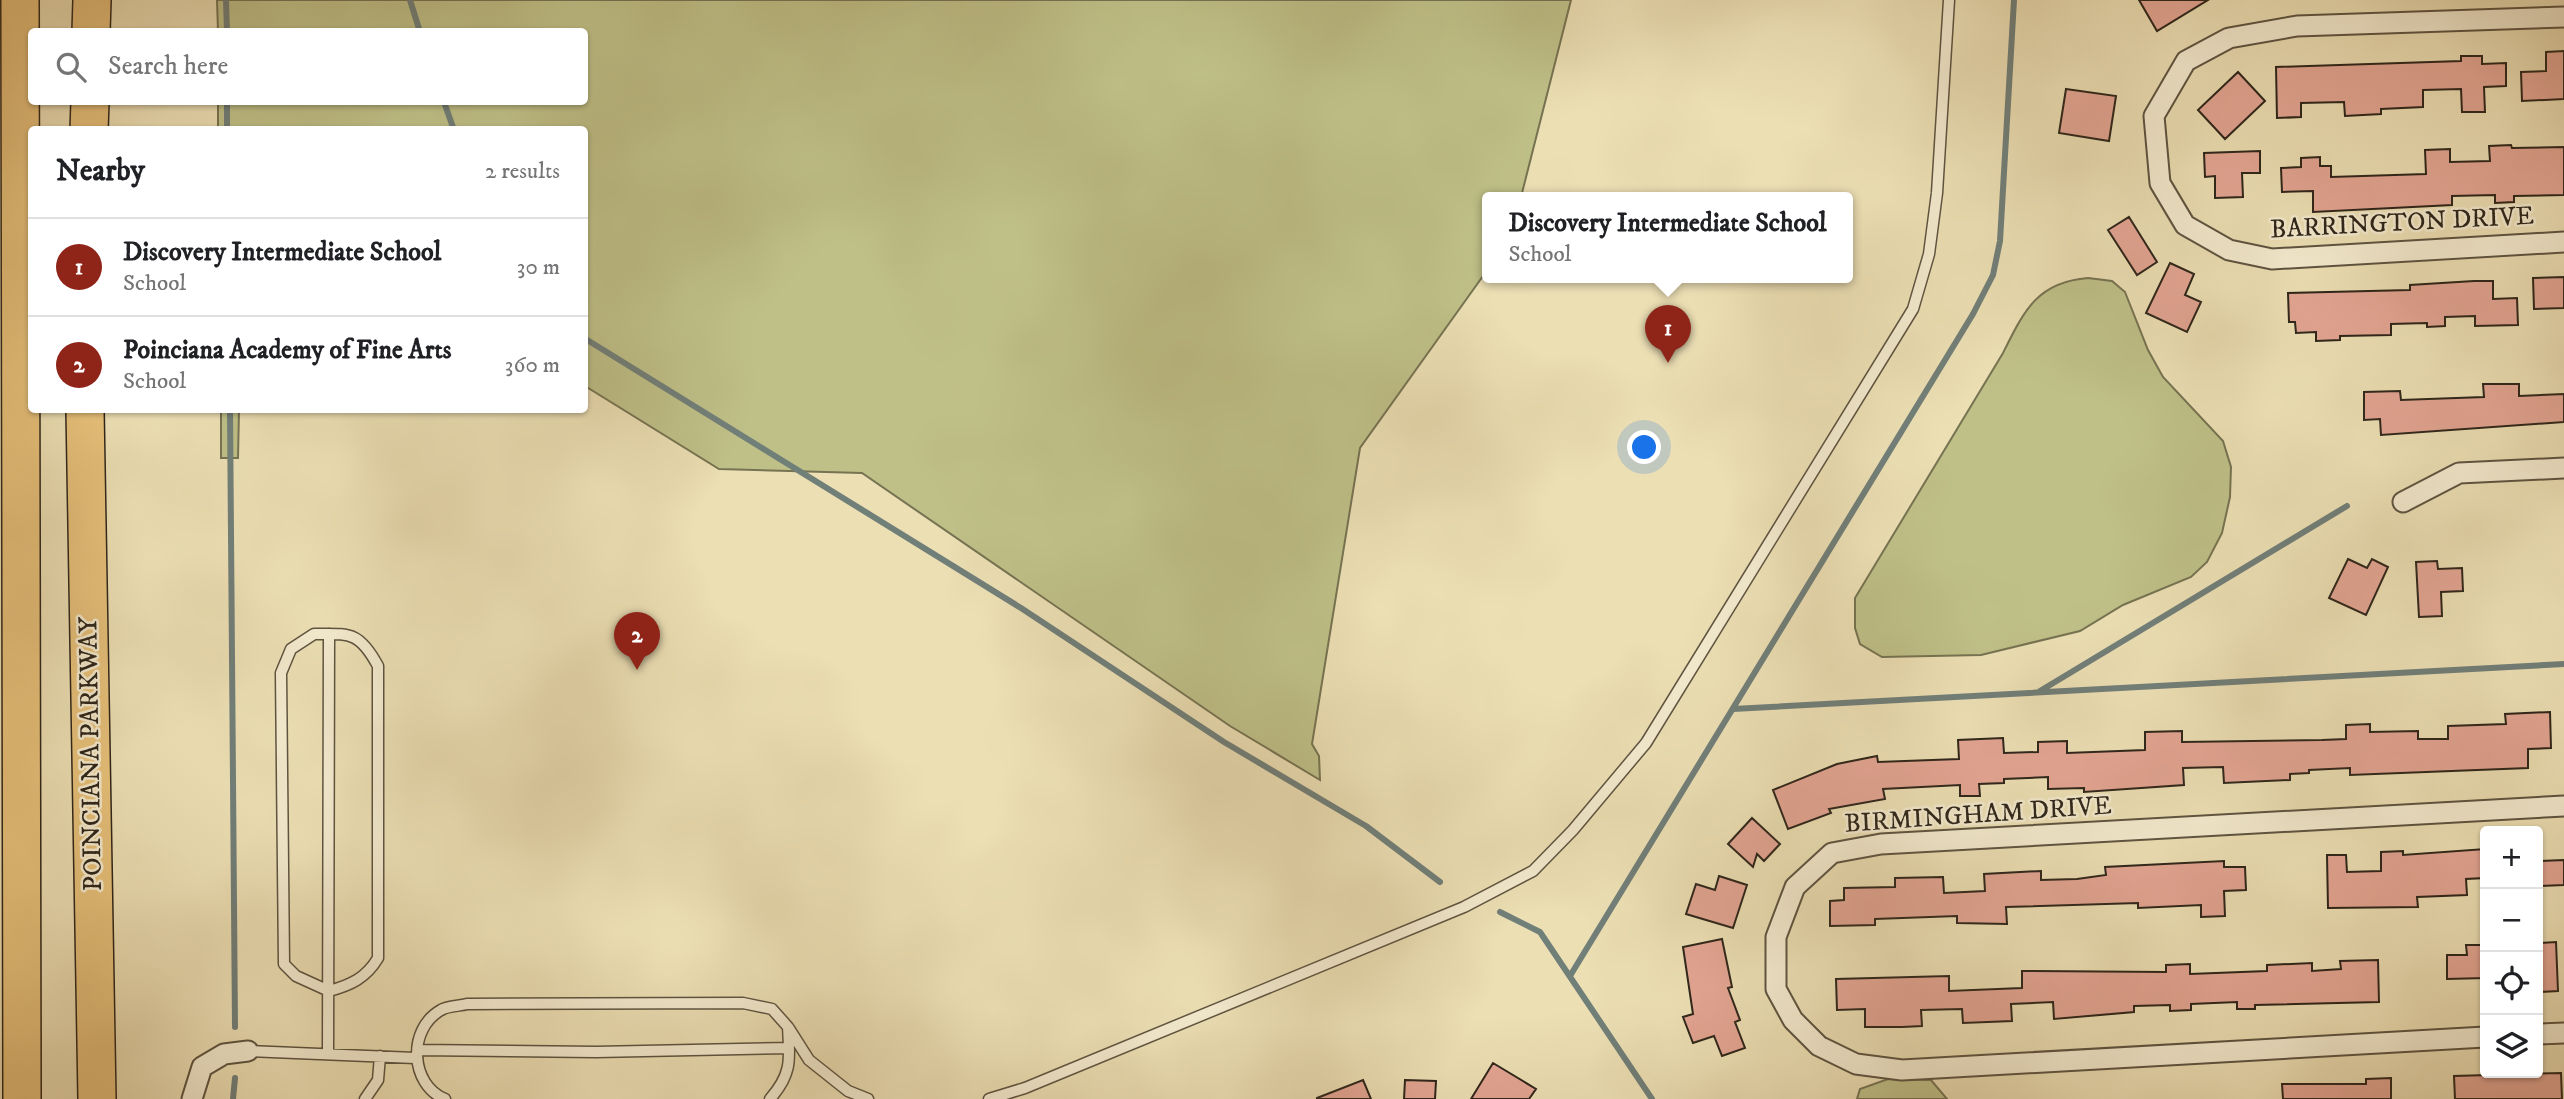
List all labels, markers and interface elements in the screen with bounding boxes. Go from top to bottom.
search box [28,28,588,105]
icon: search [52,48,90,86]
text: Search here [108,50,228,83]
text: Nearby [56,153,145,190]
text: 2 results [485,157,560,186]
popup [1482,192,1853,283]
street label: BARRINGTON DRIVE [2269,200,2535,246]
text: Discovery Intermediate School [1508,207,1827,240]
text: Discovery Intermediate School [123,236,441,269]
text: School [1508,240,1572,269]
text: 1 [75,253,83,282]
text: 30 m [517,253,560,282]
text: School [123,269,186,298]
pin: 1 [1645,305,1691,363]
text: Poinciana Academy of Fine Arts [123,334,452,367]
text: 2 [73,351,85,380]
text: 360 m [505,351,560,380]
text: School [123,367,186,396]
your location [1627,430,1661,464]
pin: 2 [614,612,660,670]
street label: POINCIANA PARKWAY [72,616,110,891]
street label: BIRMINGHAM DRIVE [1843,789,2113,841]
map controls [2480,826,2543,1078]
button: + [2480,826,2543,889]
button: − [2480,889,2543,952]
button: locate [2480,952,2543,1015]
button: layers [2480,1015,2543,1078]

